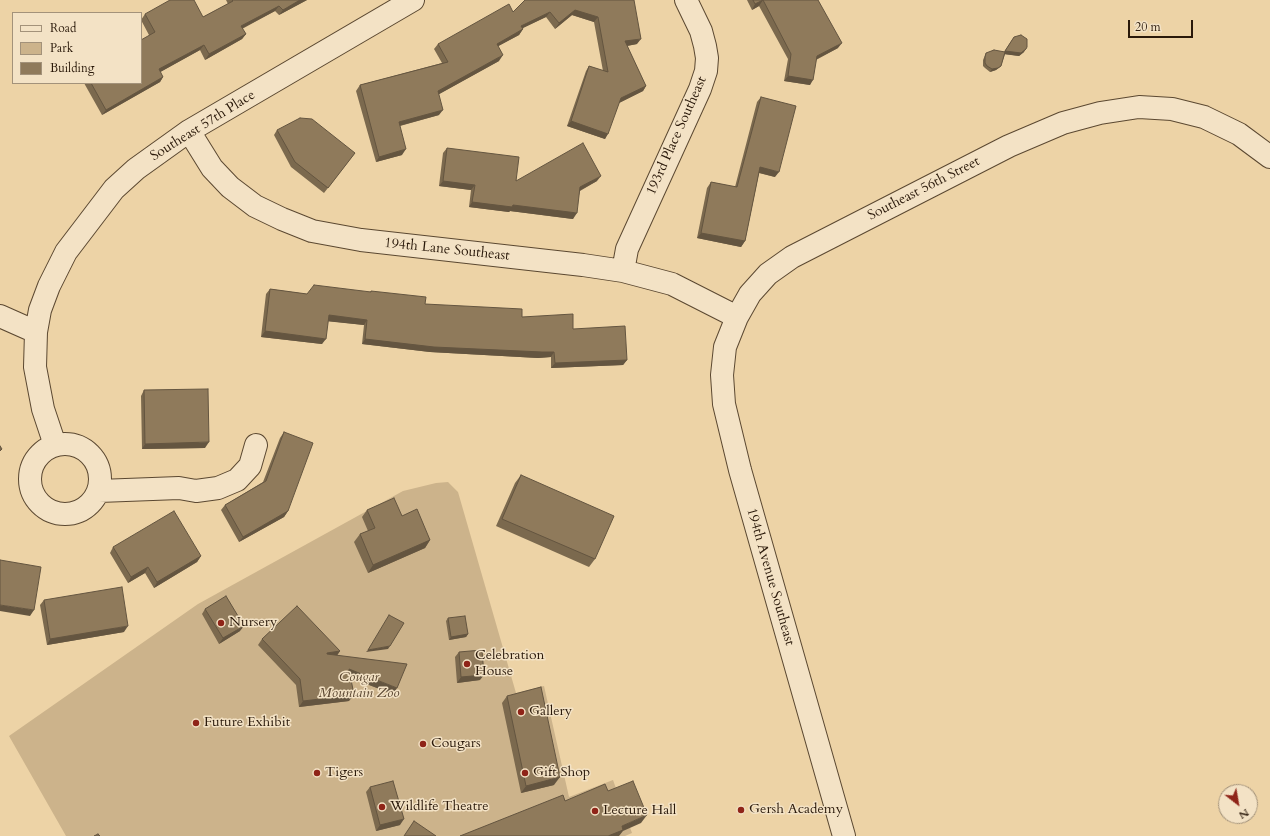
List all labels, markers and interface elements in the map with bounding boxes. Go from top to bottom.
legend [12,12,142,84]
scale bar [1130,12,1195,38]
text: 20 m [1135,19,1161,35]
text: Road [50,20,76,36]
text: Park [50,40,73,56]
text: Building [50,60,94,76]
street label: 193rd Place Southeast [643,74,711,198]
street label: Southeast 57th Place [147,87,259,165]
street label: Southeast 56th Street [865,153,983,225]
street label: 194th Lane Southeast [384,235,510,265]
street label: 194th Avenue Southeast [742,506,798,648]
place label: Nursery [229,615,277,631]
marker: Nursery [216,618,226,628]
place label: Celebration House [475,648,545,680]
marker: Celebration House [462,659,472,669]
park label: Cougar Mountain Zoo [319,670,399,702]
place label: Gallery [529,704,572,720]
marker: Gallery [516,707,526,717]
place label: Future Exhibit [204,715,290,731]
marker: Future Exhibit [191,718,201,728]
place label: Cougars [431,736,481,752]
marker: Cougars [418,739,428,749]
place label: Tigers [325,765,363,781]
place label: Gift Shop [533,765,590,781]
marker: Tigers [312,768,322,778]
marker: Gift Shop [520,768,530,778]
north arrow [1218,784,1258,824]
place label: Wildlife Theatre [390,799,489,815]
marker: Wildlife Theatre [377,802,387,812]
place label: Gersh Academy [749,802,843,818]
place label: Lecture Hall [603,803,676,819]
marker: Gersh Academy [736,805,746,815]
text: N [1236,805,1252,823]
marker: Lecture Hall [590,806,600,816]

